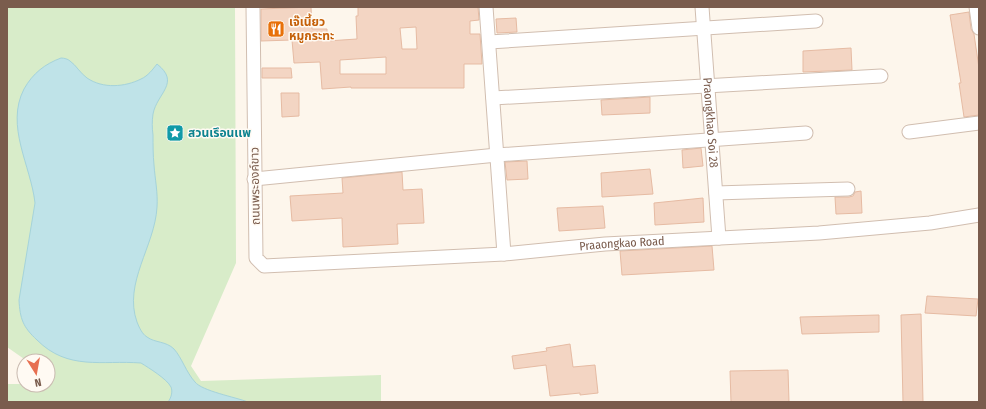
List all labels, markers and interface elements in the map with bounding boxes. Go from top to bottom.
place label: เจ๊เนี้ยว หมูกระทะ [289,13,334,44]
restaurant icon: เจ๊เนี้ยว หมูกระทะ [266,19,286,39]
street label: Praongkhao Soi 28 [700,77,721,168]
place icon: สวนเรึอนเเพ [165,123,185,143]
place label: สวนเรึอนเเพ [188,126,251,140]
street label: ถนนพระองค์ขาว [247,147,263,225]
street label: Praaongkao Road [579,234,665,254]
north arrow [16,353,56,393]
text: N [33,375,42,389]

